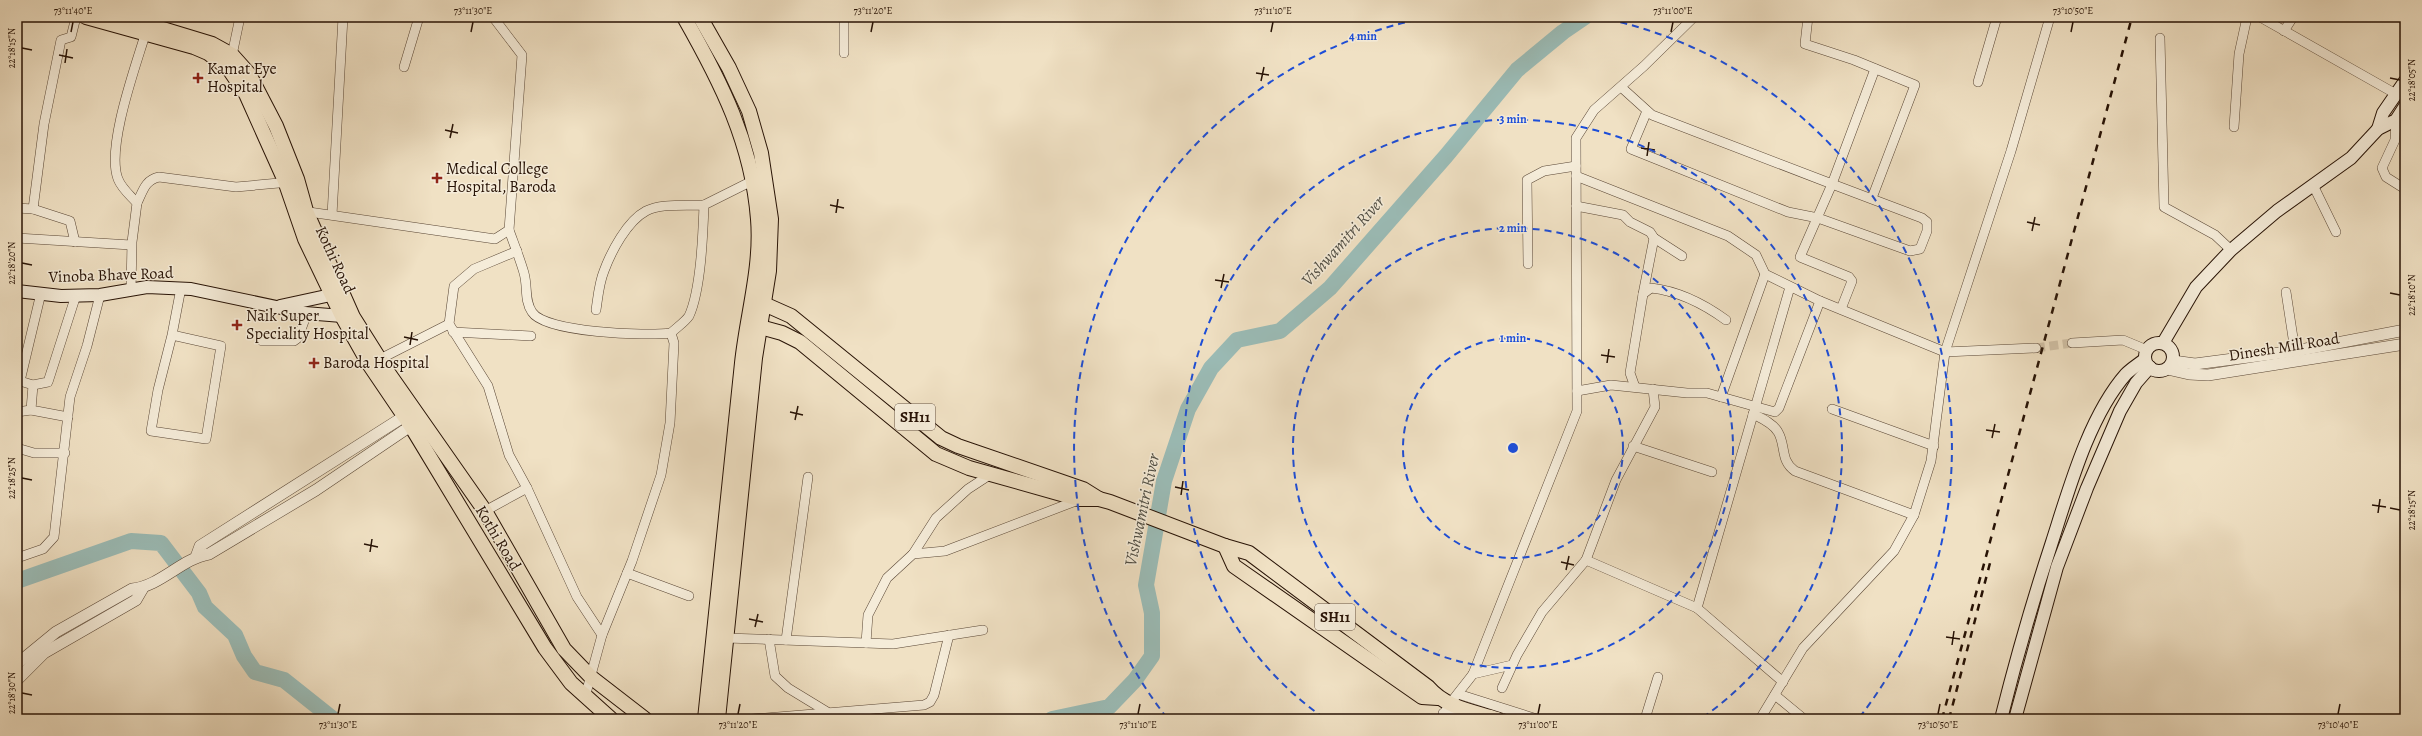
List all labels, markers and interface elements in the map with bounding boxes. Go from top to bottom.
text: 73°11'40"E [54,4,92,17]
text: 73°11'30"E [454,4,492,17]
text: 73°11'20"E [854,4,893,17]
text: 73°11'10"E [1254,4,1292,17]
text: 73°11'00"E [1653,4,1693,17]
text: 73°10'50"E [2053,4,2093,17]
text: 22°18'15"N [5,28,18,68]
text: 4 min [1349,28,1377,44]
place label: Kamat Eye Hospital [207,58,277,98]
text: 22°18'05"N [2405,59,2418,101]
marker: Kamat Eye Hospital [192,72,204,84]
text: 3 min [1499,111,1527,127]
place label: Medical College Hospital, Baroda [446,158,557,198]
marker: Medical College Hospital, Baroda [431,172,443,184]
water label: Vishwamitri River [1296,190,1391,291]
text: 2 min [1499,220,1527,236]
street label: Kothi Road [310,223,360,298]
text: 22°18'20"N [5,242,18,284]
street label: Vinoba Bhave Road [47,262,174,288]
text: 22°18'10"N [2405,274,2418,316]
place label: Naik Super Speciality Hospital [246,305,369,345]
marker: Naik Super Speciality Hospital [231,319,243,331]
street label: Dinesh Mill Road [2227,327,2341,367]
text: 1 min [1500,330,1527,346]
place label: Baroda Hospital [323,352,429,374]
marker: Baroda Hospital [308,357,320,369]
road number: SH11 [895,404,935,430]
centre of rings [1506,441,1520,455]
water label: Vishwamitri River [1119,451,1165,568]
text: 22°18'25"N [5,457,18,499]
text: 22°18'15"N [2405,490,2418,530]
street label: Kothi Road [470,501,526,575]
road number: SH11 [1315,604,1355,630]
text: 22°18'30"N [5,672,18,714]
text: 73°11'30"E [319,718,357,731]
text: 73°11'20"E [719,718,758,731]
text: 73°11'10"E [1119,718,1157,731]
text: 73°11'00"E [1518,718,1558,731]
text: 73°10'50"E [1918,718,1958,731]
text: 73°10'40"E [2318,718,2358,731]

